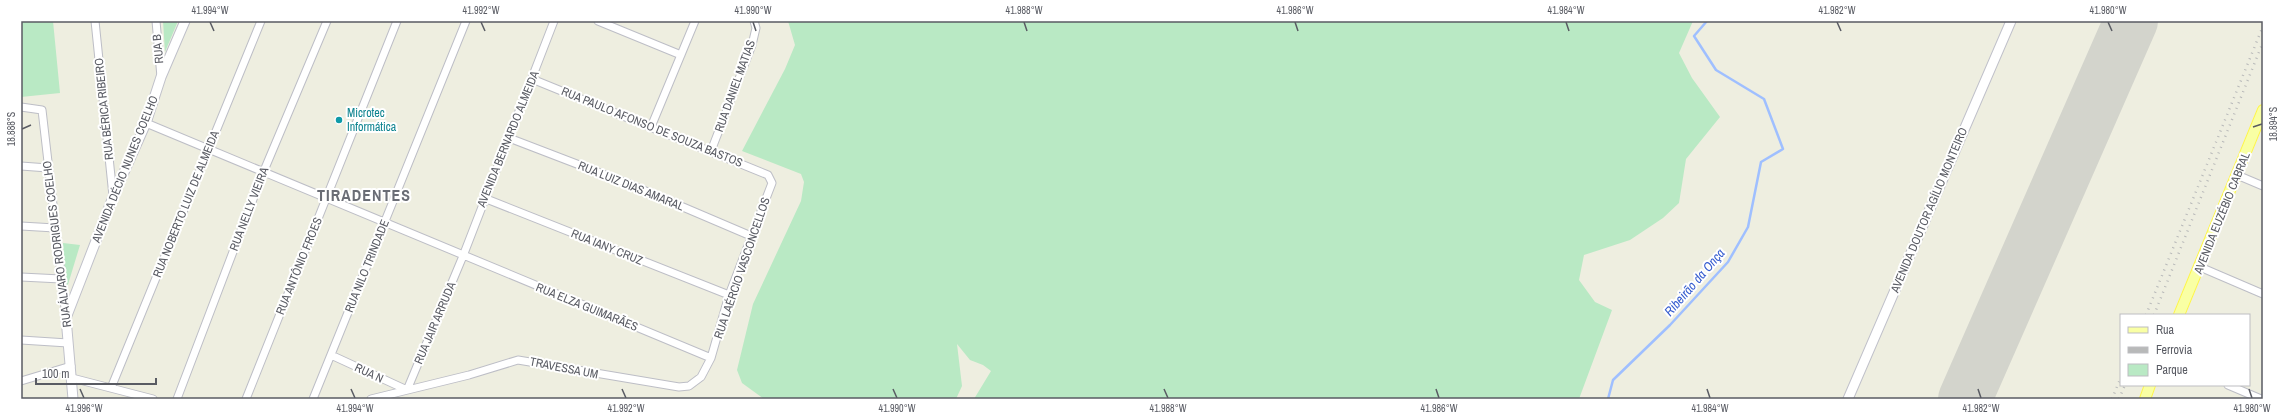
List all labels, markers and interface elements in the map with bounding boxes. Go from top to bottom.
text: 41.994°W [192,4,229,17]
text: 41.992°W [463,4,500,17]
text: 41.990°W [735,4,772,17]
text: 41.988°W [1006,4,1043,17]
text: 41.986°W [1277,4,1314,17]
text: 41.984°W [1548,4,1585,17]
text: 41.982°W [1819,4,1856,17]
text: 41.980°W [2090,4,2127,17]
street label: RUA B [149,33,167,64]
street label: RUA DANIEL MATIAS [711,37,759,134]
street label: RUA BÉRICA RIBEIRO [91,57,117,161]
street label: AVENIDA BERNARDO ALMEIDA [473,68,543,211]
street label: RUA PAULO AFONSO DE SOUZA BASTOS [559,83,745,171]
street label: AVENIDA DÉCIO NUNES COELHO [88,93,162,246]
place label: Microtec Informática [347,105,397,135]
text: 18.894°S [2267,106,2280,141]
text: 18.888°S [5,111,18,146]
marker: Microtec Informática [334,115,344,125]
street label: AVENIDA DOUTOR AGÍLIO MONTEIRO [1886,125,1971,296]
street label: RUA NOBERTO LUIZ DE ALMEIDA [149,128,223,280]
street label: AVENIDA EUZÉBIO CABRAL [2190,149,2254,277]
street label: RUA LUIZ DIAS AMARAL [576,157,687,215]
street label: RUA ÁLVARO RODRIGUES COELHO [39,160,75,328]
street label: RUA NELLY VIEIRA [226,165,272,253]
district label: TIRADENTES [317,184,411,206]
street label: RUA LAÉRCIO VASCONCELLOS [710,195,774,341]
street label: RUA ANTÔNIO FROES [272,215,326,317]
street label: RUA NILO TRINDADE [341,217,393,315]
street label: RUA IANY CRUZ [569,225,645,269]
water label: Ribeirão da Onça [1660,245,1728,320]
street label: RUA JAIR ARRUDA [410,279,460,367]
street label: RUA ELZA GUIMARÃES [534,279,641,335]
legend [2120,314,2250,386]
text: Rua [2156,322,2175,338]
text: Ferrovia [2156,342,2193,358]
street label: TRAVESSA UM [528,354,600,382]
street label: RUA N [352,359,386,387]
scale bar [36,360,156,386]
text: Parque [2156,362,2188,378]
text: 100 m [42,366,69,382]
text: 41.996°W [66,402,103,415]
text: 41.994°W [337,402,374,415]
text: 41.992°W [608,402,645,415]
text: 41.990°W [879,402,916,415]
text: 41.988°W [1150,402,1187,415]
text: 41.986°W [1421,402,1458,415]
text: 41.984°W [1692,402,1729,415]
text: 41.982°W [1963,402,2000,415]
text: 41.980°W [2234,402,2271,415]

